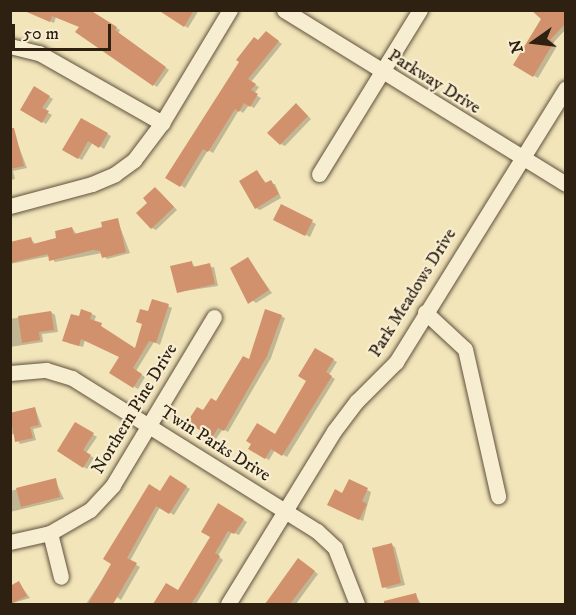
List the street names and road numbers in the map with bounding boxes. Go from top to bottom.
street label: Parkway Drive [384,45,484,119]
street label: Park Meadows Drive [365,225,461,361]
street label: Northern Pine Drive [88,340,182,478]
street label: Twin Parks Drive [156,401,274,487]

